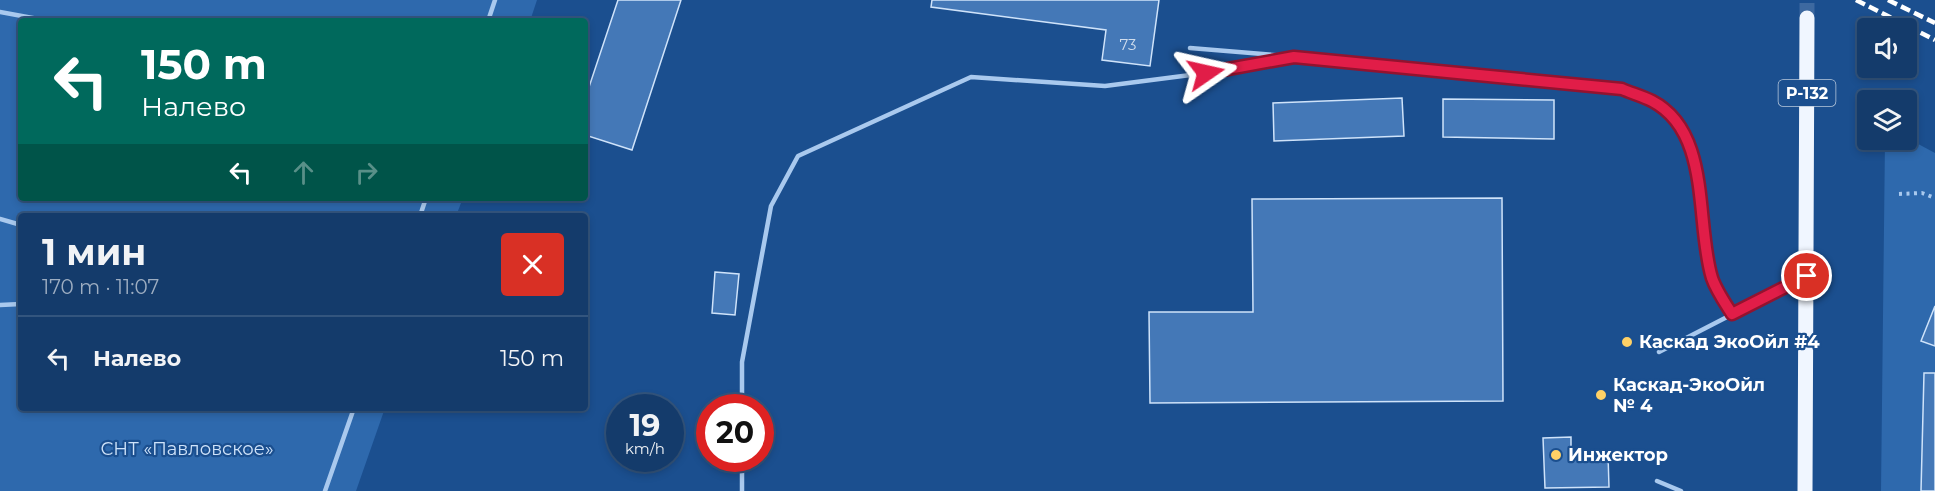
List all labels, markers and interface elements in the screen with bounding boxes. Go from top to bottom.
map controls [1857,18,1917,150]
button: sound [1857,18,1917,78]
house number: 73 [1119,35,1137,54]
text: 150 m [141,38,267,90]
position arrow [1174,41,1238,105]
icon: left [42,42,120,120]
road number: Р-132 [1778,80,1836,106]
text: Налево [141,90,246,123]
button: layers [1857,90,1917,150]
icon: left [224,156,257,189]
icon: ahead [287,156,320,189]
icon: right [350,156,383,189]
text: 1 мин [42,230,146,274]
button: close [501,233,564,296]
pin [1781,250,1832,301]
icon: arrive [1790,259,1823,292]
text: 170 m · 11:07 [42,275,159,299]
place label: Каскад ЭкоОйл #4 [1639,331,1820,353]
marker: Каскад ЭкоОйл #4 [1620,335,1634,349]
icon: left [42,342,75,375]
text: Налево [93,345,181,372]
text: 150 m [500,345,564,372]
place label: Каскад-ЭкоОйл № 4 [1613,374,1765,417]
marker: Каскад-ЭкоОйл № 4 [1594,388,1608,402]
speed limit sign: 20 [696,394,774,472]
text: 19 [630,407,660,444]
park label: СНТ «Павловское» [100,438,274,460]
text: km/h [625,439,665,458]
place label: Инжектор [1568,444,1668,466]
marker: Инжектор [1549,448,1563,462]

